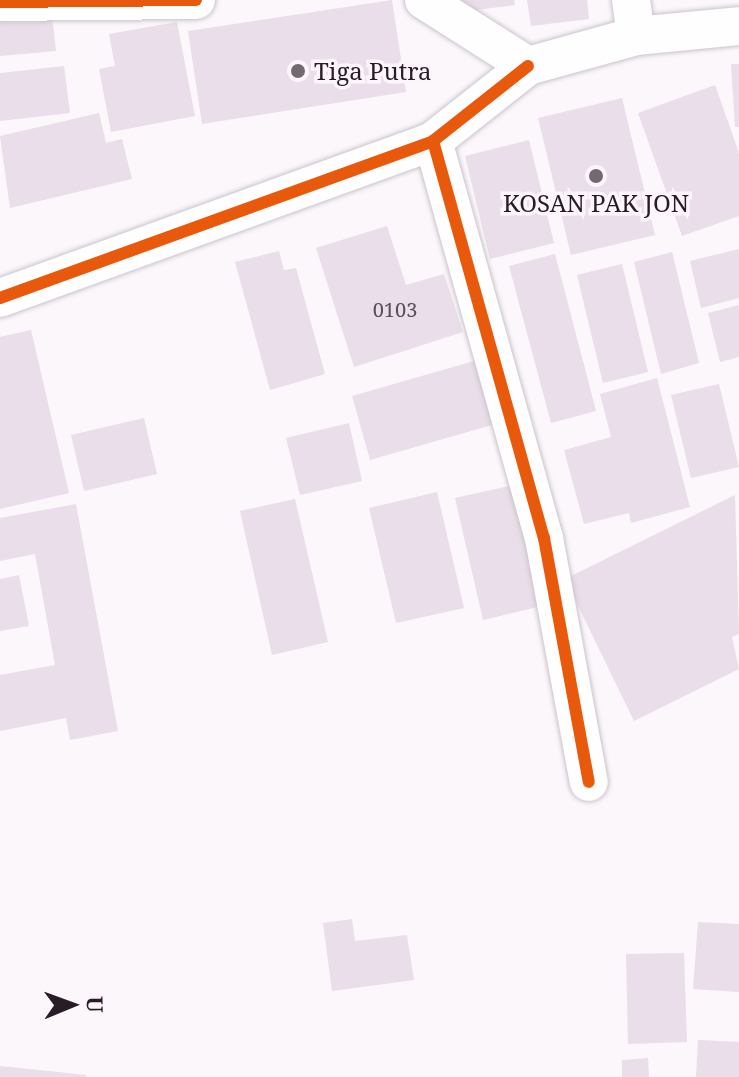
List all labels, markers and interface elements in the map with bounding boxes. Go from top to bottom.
place label: Tiga Putra [314,57,432,85]
marker: Tiga Putra [289,62,307,80]
marker: KOSAN PAK JON [587,167,605,185]
place label: KOSAN PAK JON [503,189,689,217]
house number: 0103 [373,297,417,321]
north arrow [32,965,112,1045]
text: U [81,996,111,1013]

